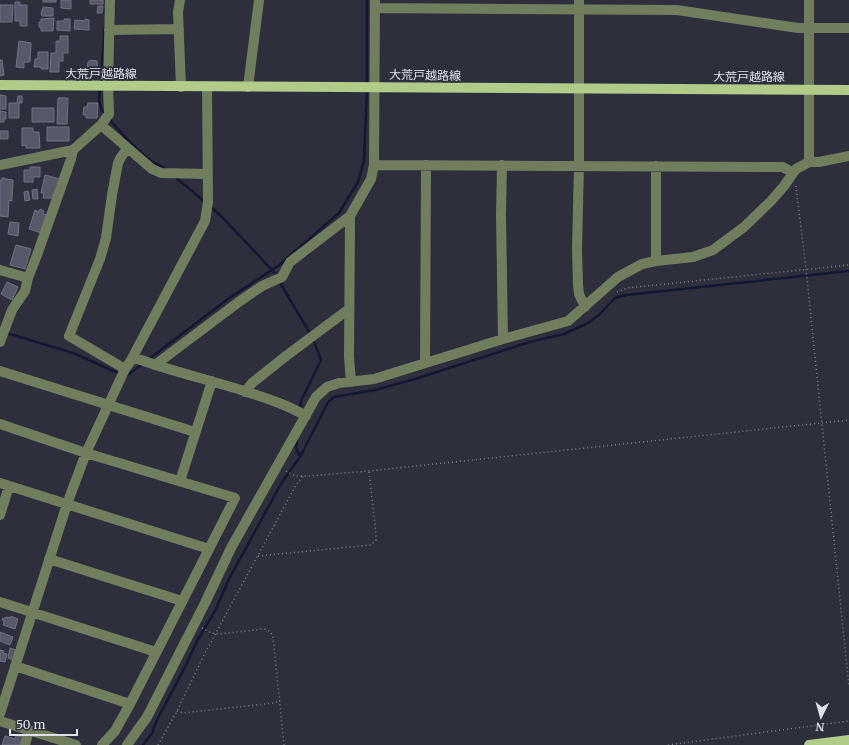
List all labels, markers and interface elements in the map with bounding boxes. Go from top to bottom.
street label: 大荒戸越路線 [65,66,137,81]
street label: 大荒戸越路線 [389,67,461,83]
street label: 大荒戸越路線 [713,69,785,84]
north arrow [801,697,841,737]
scale bar [10,711,77,737]
text: 50 m [16,717,45,732]
text: N [815,720,825,734]

